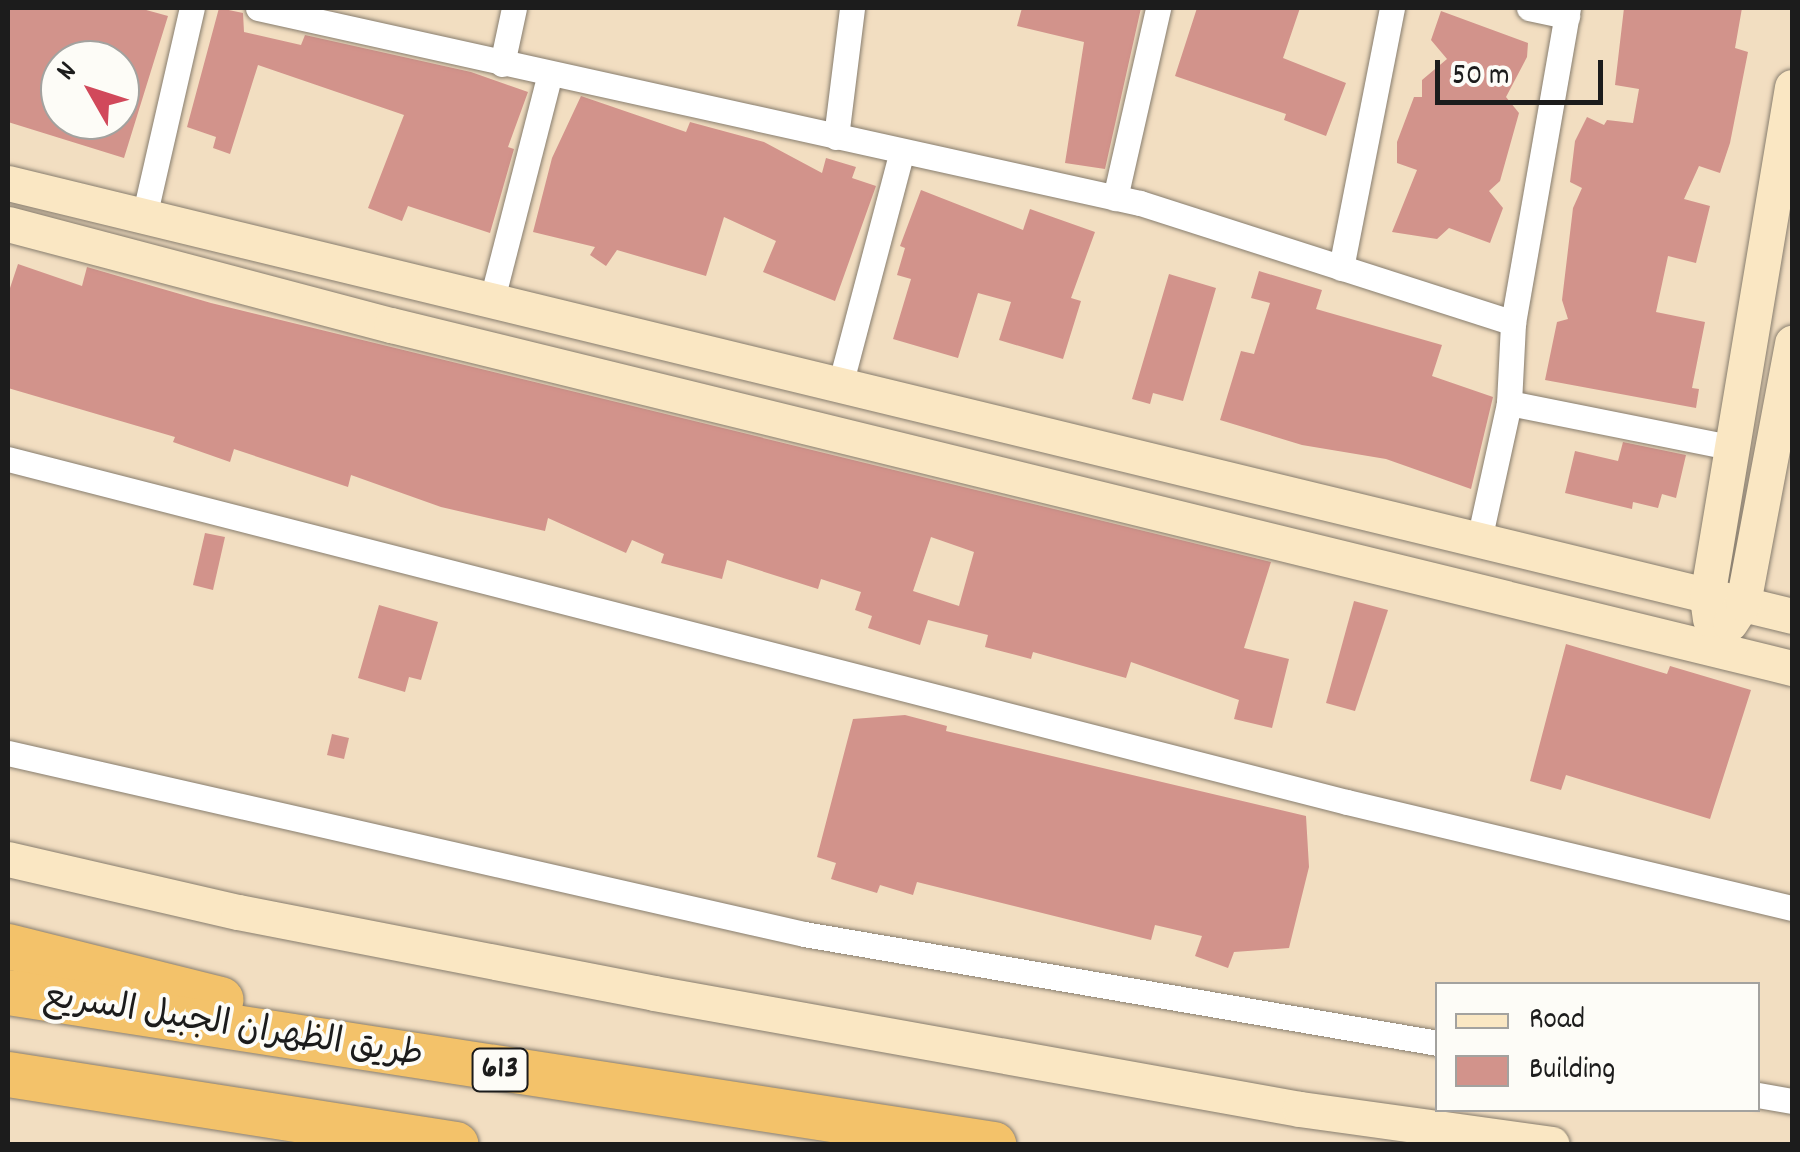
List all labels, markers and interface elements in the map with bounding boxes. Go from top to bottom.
north arrow [40,40,140,140]
scale bar [1440,40,1608,102]
text: N [48,54,88,90]
text: 50 m [1452,56,1510,99]
street label: طريق الظهران الجبيل السريع [40,977,426,1079]
legend [1435,982,1760,1112]
text: Road [1529,1000,1585,1043]
road number: 613 [470,1043,530,1097]
text: Building [1529,1050,1615,1093]

